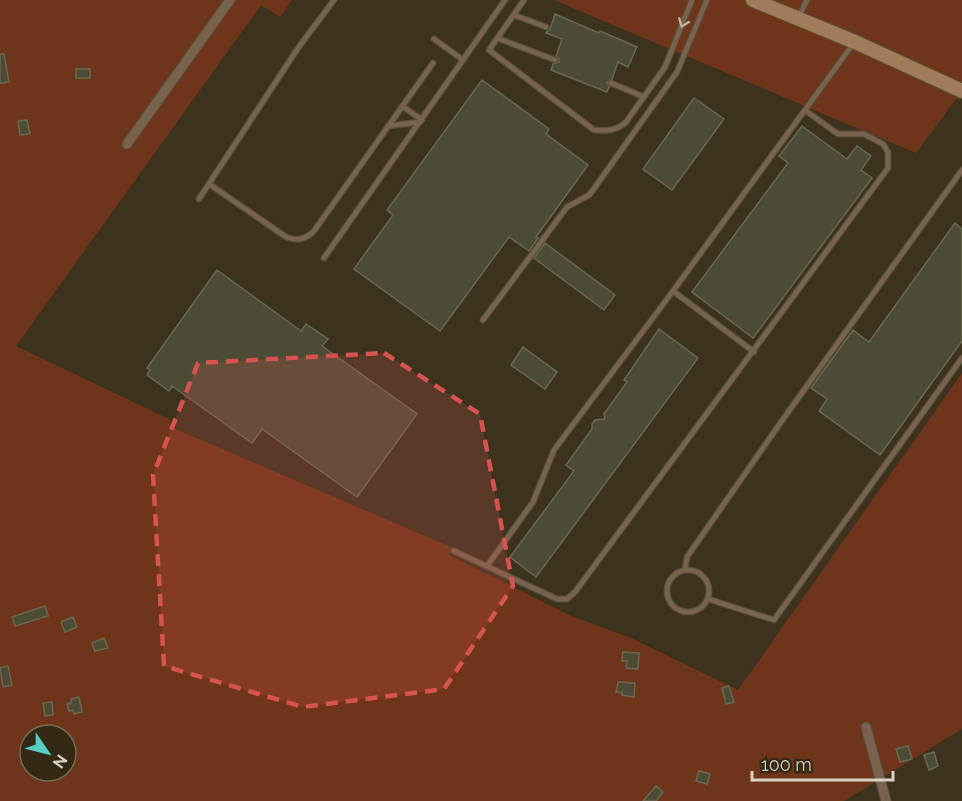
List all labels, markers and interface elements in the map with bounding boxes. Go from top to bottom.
one-way arrow [677,18,690,28]
north arrow [18,723,78,783]
scale bar [752,744,893,782]
text: N [49,751,71,772]
text: 100 m [761,754,812,775]

